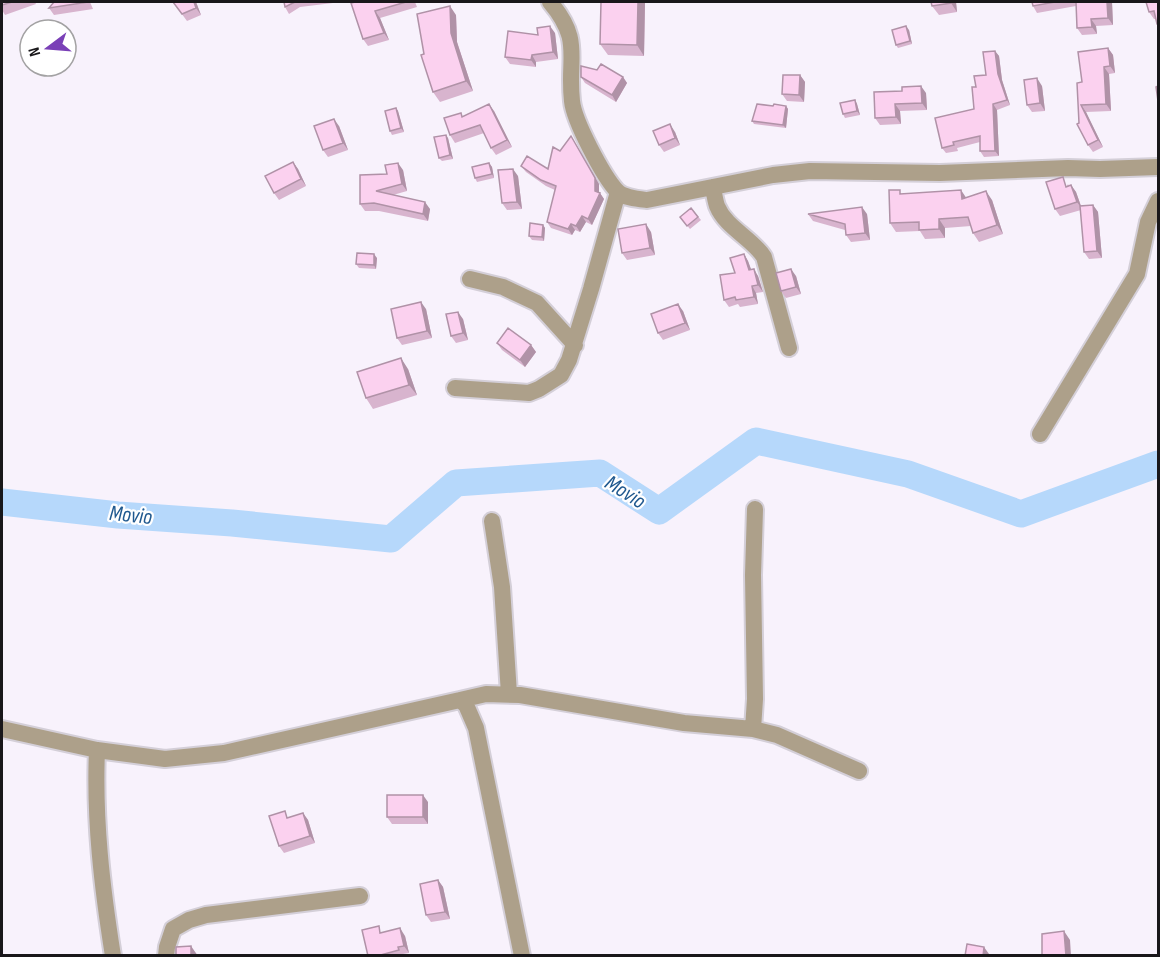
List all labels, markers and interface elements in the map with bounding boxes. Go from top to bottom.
north arrow [18,18,78,78]
text: N [25,45,45,58]
water label: Movio [600,469,651,515]
water label: Movio [108,500,154,531]

